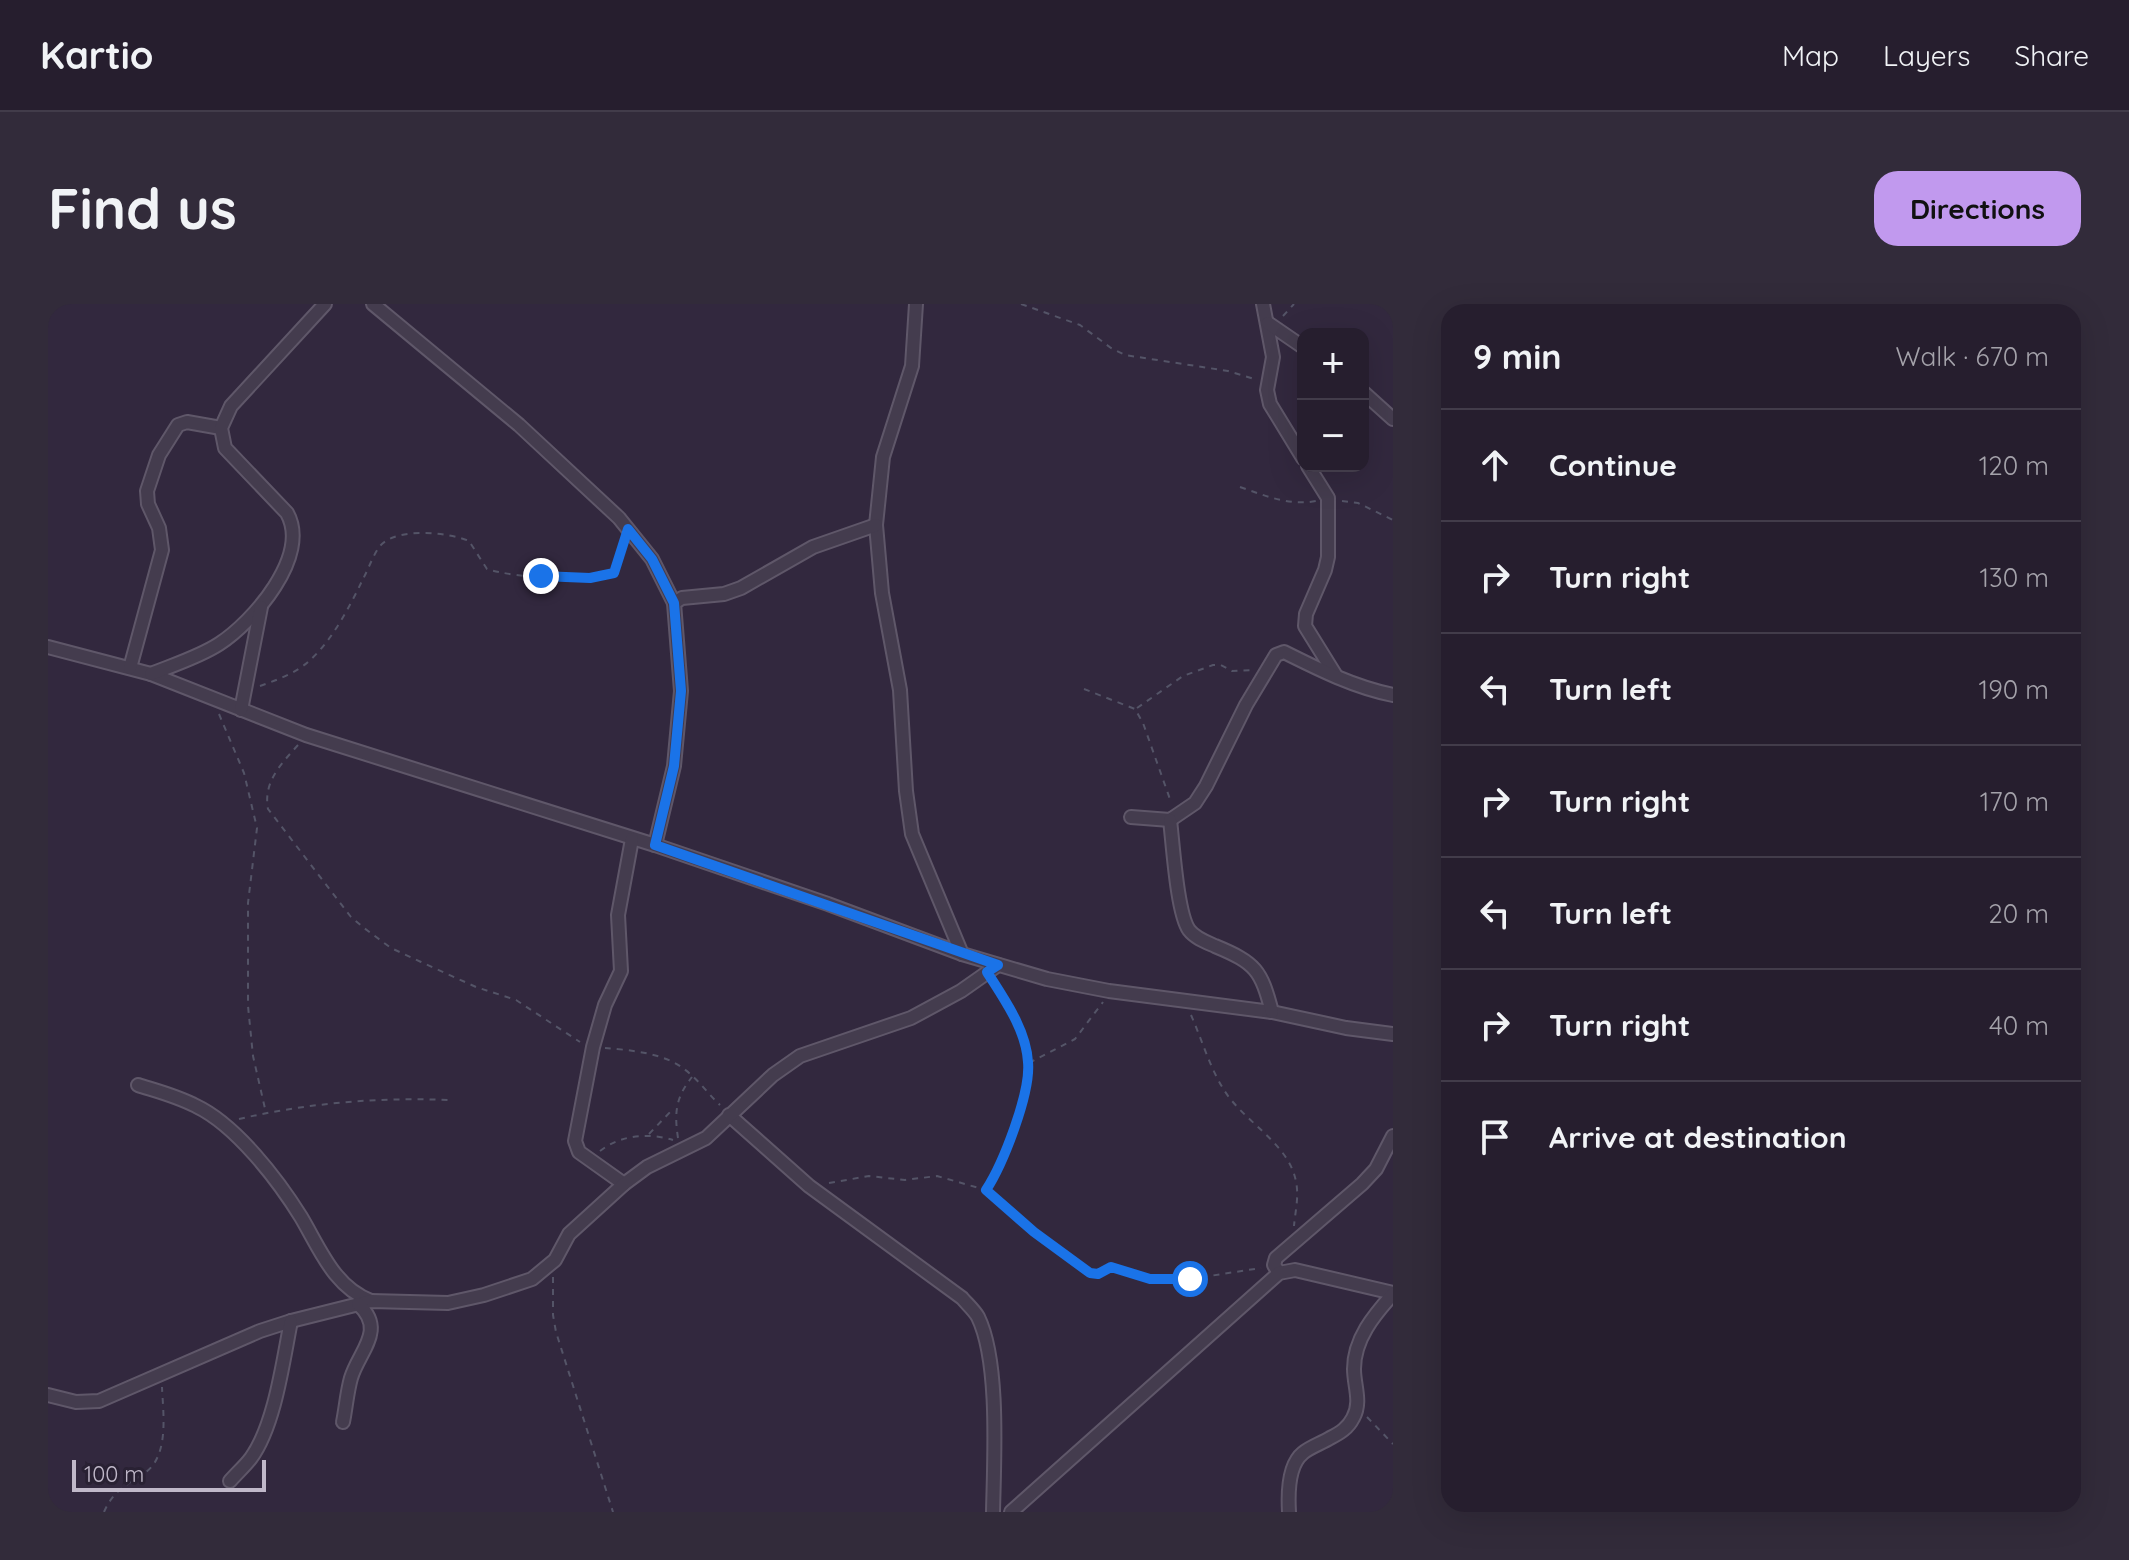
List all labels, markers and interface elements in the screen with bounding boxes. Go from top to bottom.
text: Kartio [40,31,153,79]
text: Map [1782,38,1839,73]
text: Layers [1883,38,1970,73]
text: Share [2014,38,2089,73]
button: Directions [1874,171,2081,246]
text: Find us [48,173,237,243]
map controls [1297,328,1369,472]
button: + [1297,328,1369,400]
text: 9 min [1473,335,1561,378]
text: Walk · 670 m [1896,340,2049,373]
button: − [1297,400,1369,472]
icon: ahead [1473,443,1517,487]
text: Continue [1549,446,1677,484]
text: 120 m [1979,449,2049,482]
icon: right [1473,555,1517,599]
route end [523,558,559,594]
text: Turn right [1549,558,1690,596]
text: 130 m [1979,561,2049,594]
icon: left [1473,667,1517,711]
text: Turn left [1549,670,1672,708]
text: 190 m [1979,673,2049,706]
icon: right [1473,779,1517,823]
text: Turn right [1549,782,1690,820]
text: 170 m [1980,785,2049,818]
icon: left [1473,891,1517,935]
text: Turn left [1549,894,1672,932]
text: 20 m [1988,897,2049,930]
icon: right [1473,1003,1517,1047]
text: Turn right [1549,1006,1690,1044]
text: 40 m [1989,1009,2049,1042]
icon: arrive [1473,1115,1517,1159]
text: Arrive at destination [1549,1118,1847,1156]
route start [1172,1261,1208,1297]
scale bar [72,1456,266,1492]
text: 100 m [84,1460,144,1488]

